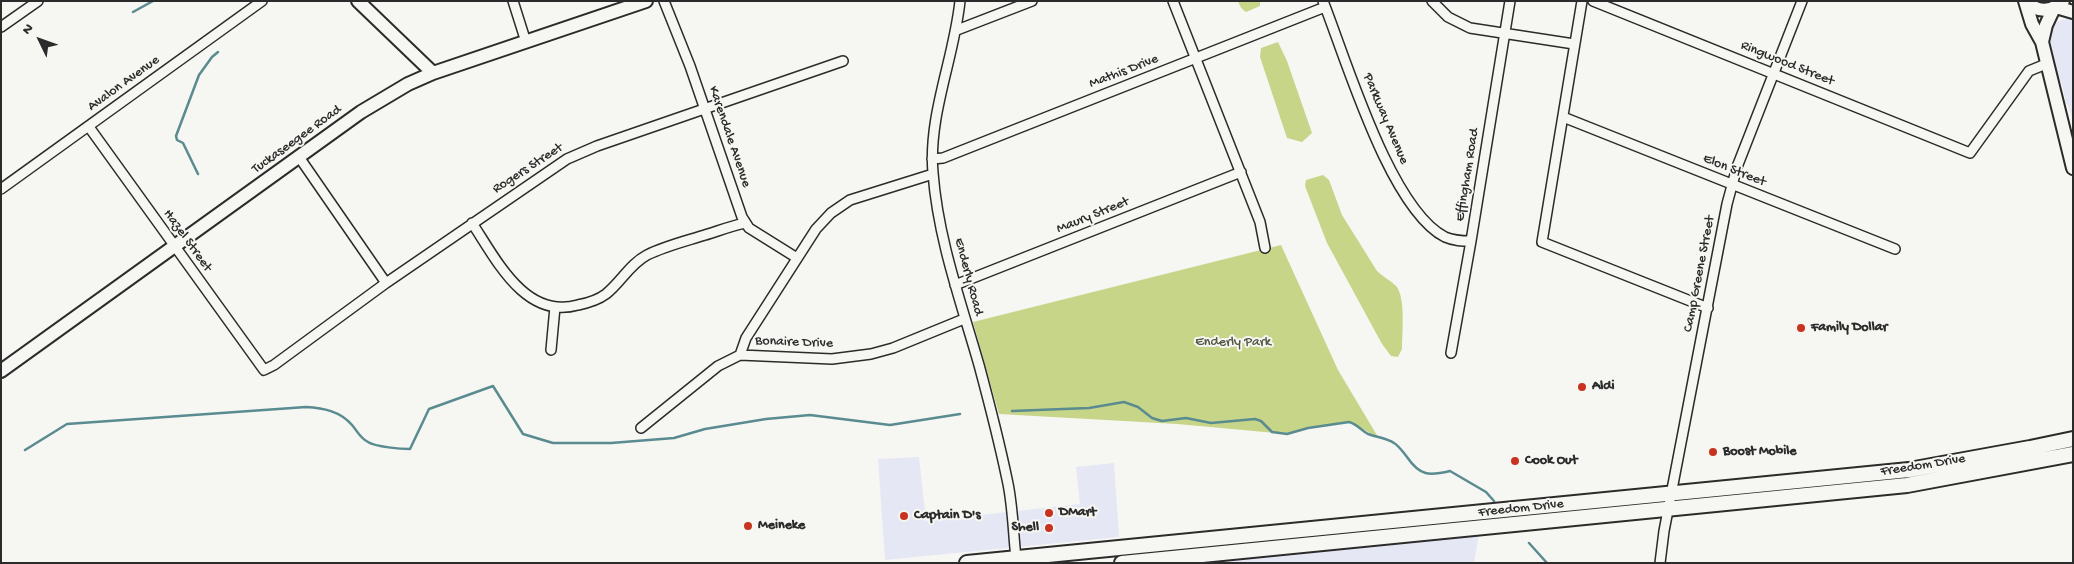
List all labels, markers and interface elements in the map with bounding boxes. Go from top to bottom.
north arrow [15,15,65,65]
text: N [19,21,38,39]
street label: Ringwood Street [1738,38,1836,90]
street label: Mathis Drive [1087,51,1161,93]
street label: Avalon Avenue [85,52,163,116]
street label: Parkway Avenue [1358,71,1412,167]
street label: Karendale Avenue [704,84,754,190]
street label: Tuckaseegee Road [249,102,345,178]
street label: Effingham Road [1452,127,1484,223]
street label: Rogers Street [490,140,566,198]
street label: Elon Street [1700,151,1768,191]
street label: Maury Street [1054,194,1132,238]
street label: Hazel Street [159,207,215,275]
street label: Camp Greene Street [1680,214,1720,334]
street label: Enderly Road [950,236,986,318]
place label: Family Dollar [1811,320,1887,336]
marker: Family Dollar [1795,322,1807,334]
street label: Bonaire Drive [755,333,833,353]
park label: Enderly Park [1195,335,1271,351]
place label: Aldi [1592,379,1615,395]
marker: Aldi [1576,381,1588,393]
place label: Boost Mobile [1723,444,1797,460]
marker: Boost Mobile [1707,446,1719,458]
street label: Freedom Drive [1879,451,1967,481]
place label: Cook Out [1525,453,1577,469]
marker: Cook Out [1509,455,1521,467]
street label: Freedom Drive [1477,496,1565,522]
place label: DMart [1059,505,1096,521]
marker: DMart [1043,507,1055,519]
place label: Captain D's [914,508,981,524]
marker: Captain D's [898,510,910,522]
place label: Meineke [758,518,805,534]
marker: Meineke [742,520,754,532]
place label: Shell [1012,520,1039,536]
marker: Shell [1043,522,1055,534]

